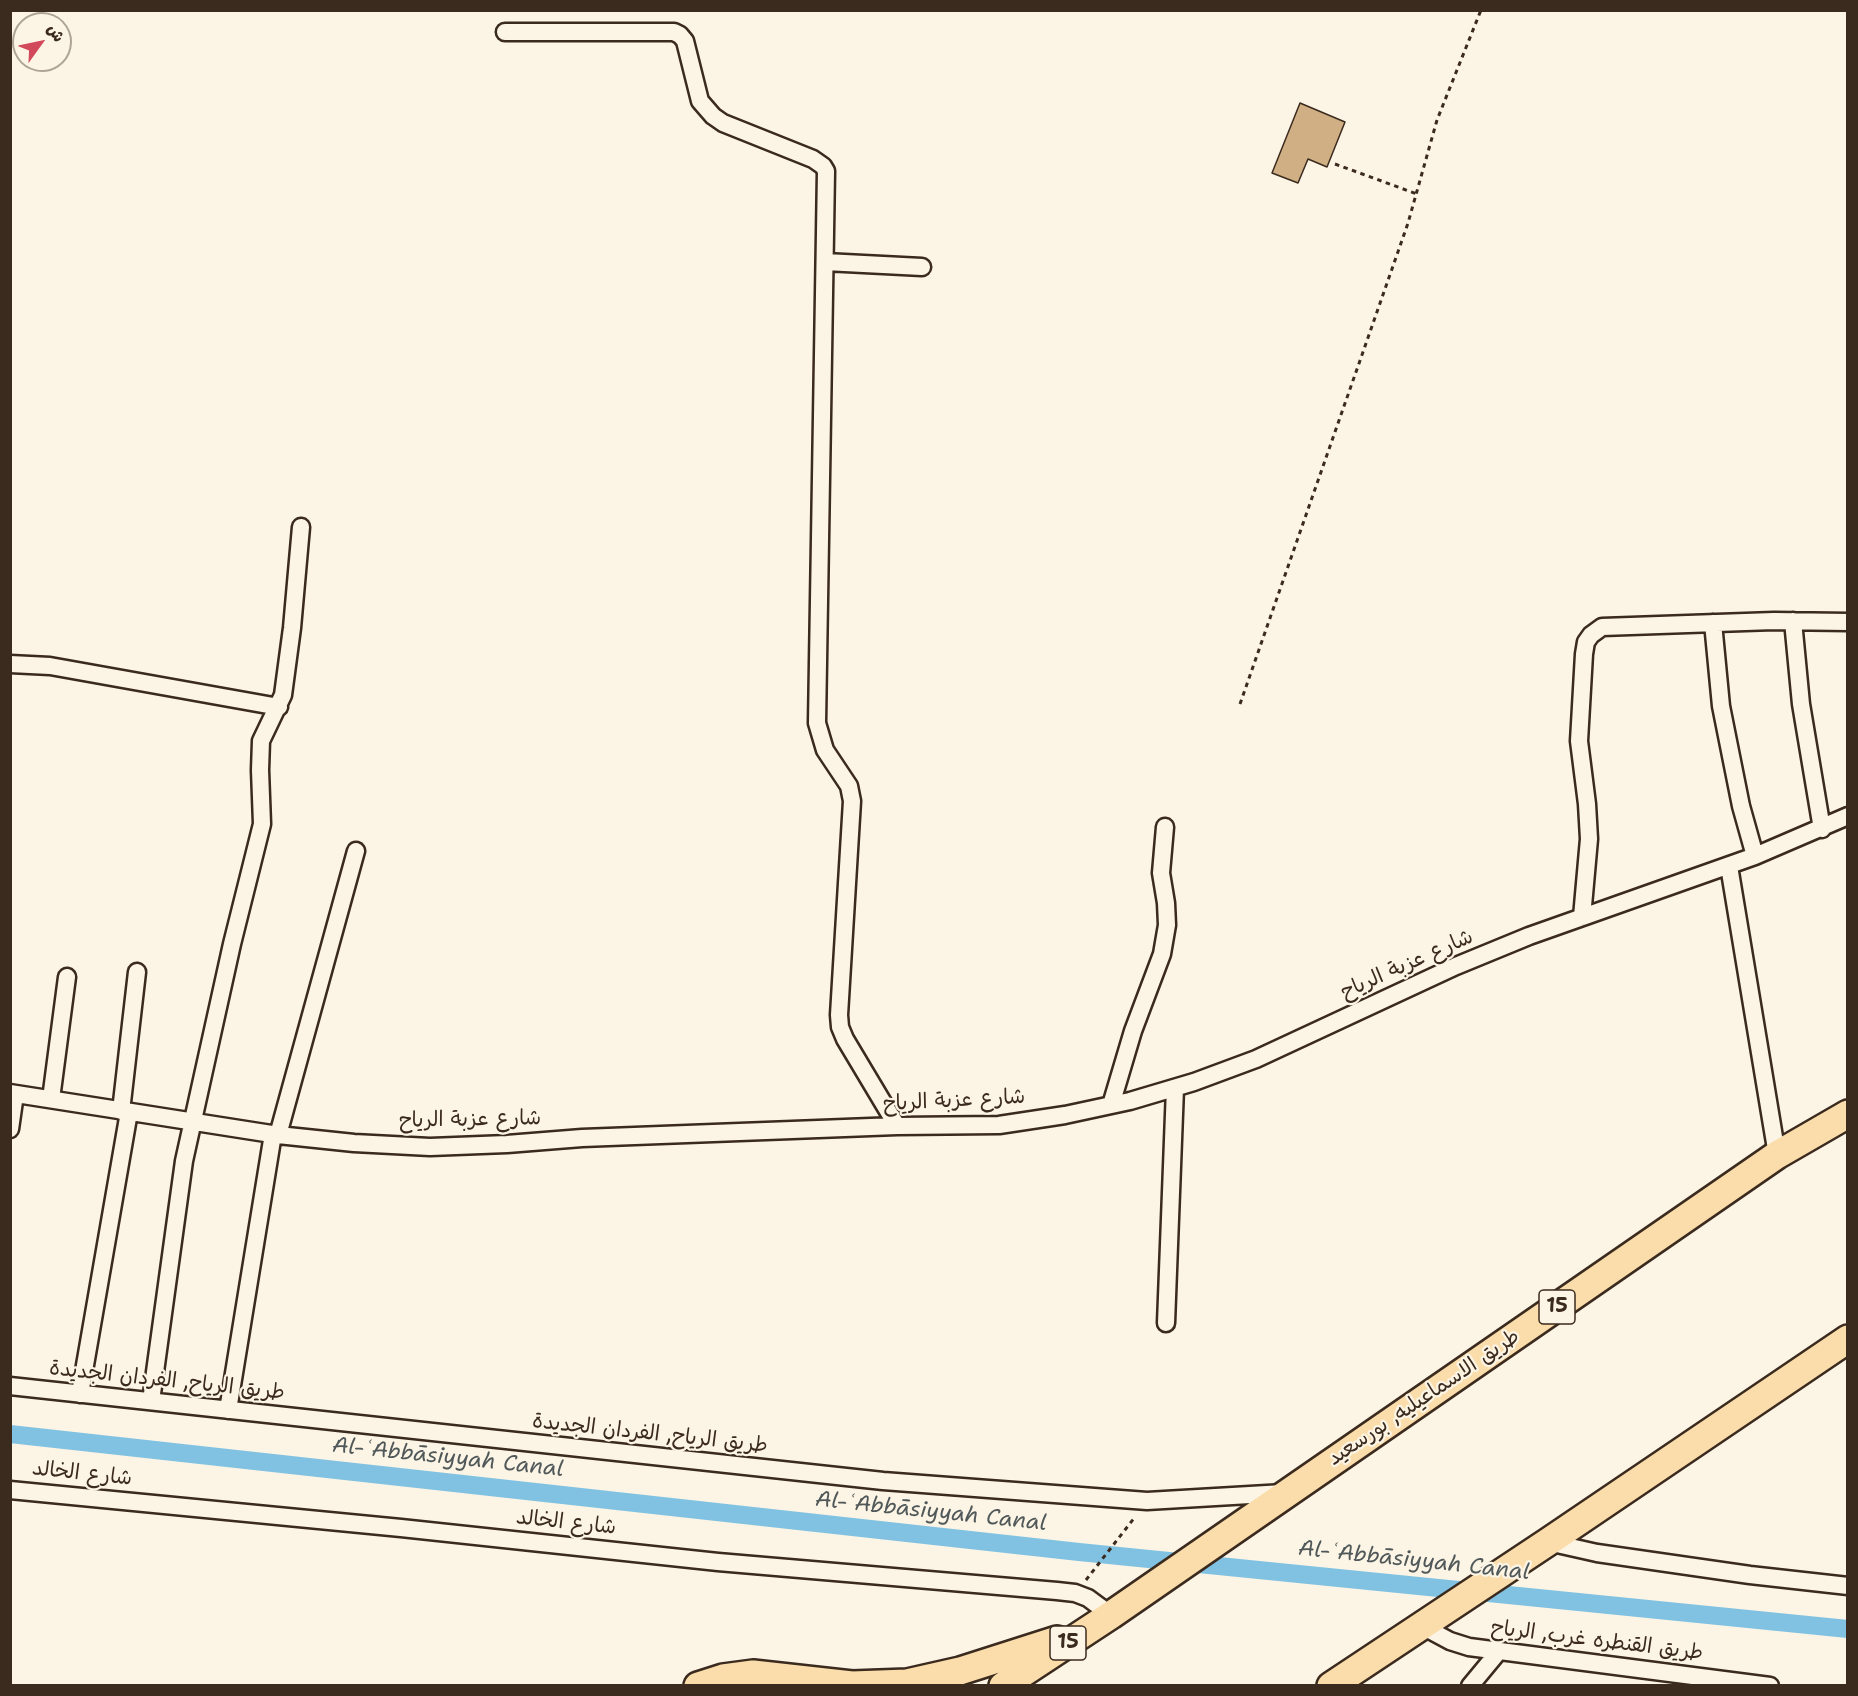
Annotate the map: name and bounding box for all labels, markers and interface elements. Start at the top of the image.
north arrow [12,12,72,72]
text: ش [42,20,69,46]
street label: شارع عزبة الرياح [1337,925,1477,1005]
street label: شارع عزبة الرياح [882,1085,1026,1117]
street label: شارع عزبة الرياح [399,1106,541,1134]
road number: 15 [1539,1290,1575,1324]
street label: طريق الاسماعيليه, بورسعيد [1323,1324,1525,1472]
street label: طريق الرياح, الفردان الجديدة [48,1356,286,1406]
street label: طريق الرياح, الفردان الجديدة [531,1409,769,1459]
water label: Al-ʿAbbāsiyyah Canal [331,1433,565,1483]
street label: شارع الخالد [31,1456,133,1492]
water label: Al-ʿAbbāsiyyah Canal [814,1487,1048,1537]
street label: شارع الخالد [515,1505,617,1541]
water label: Al-ʿAbbāsiyyah Canal [1297,1536,1531,1586]
street label: طريق القنطره غرب, الرياح [1489,1615,1705,1667]
road number: 15 [1050,1626,1086,1660]

